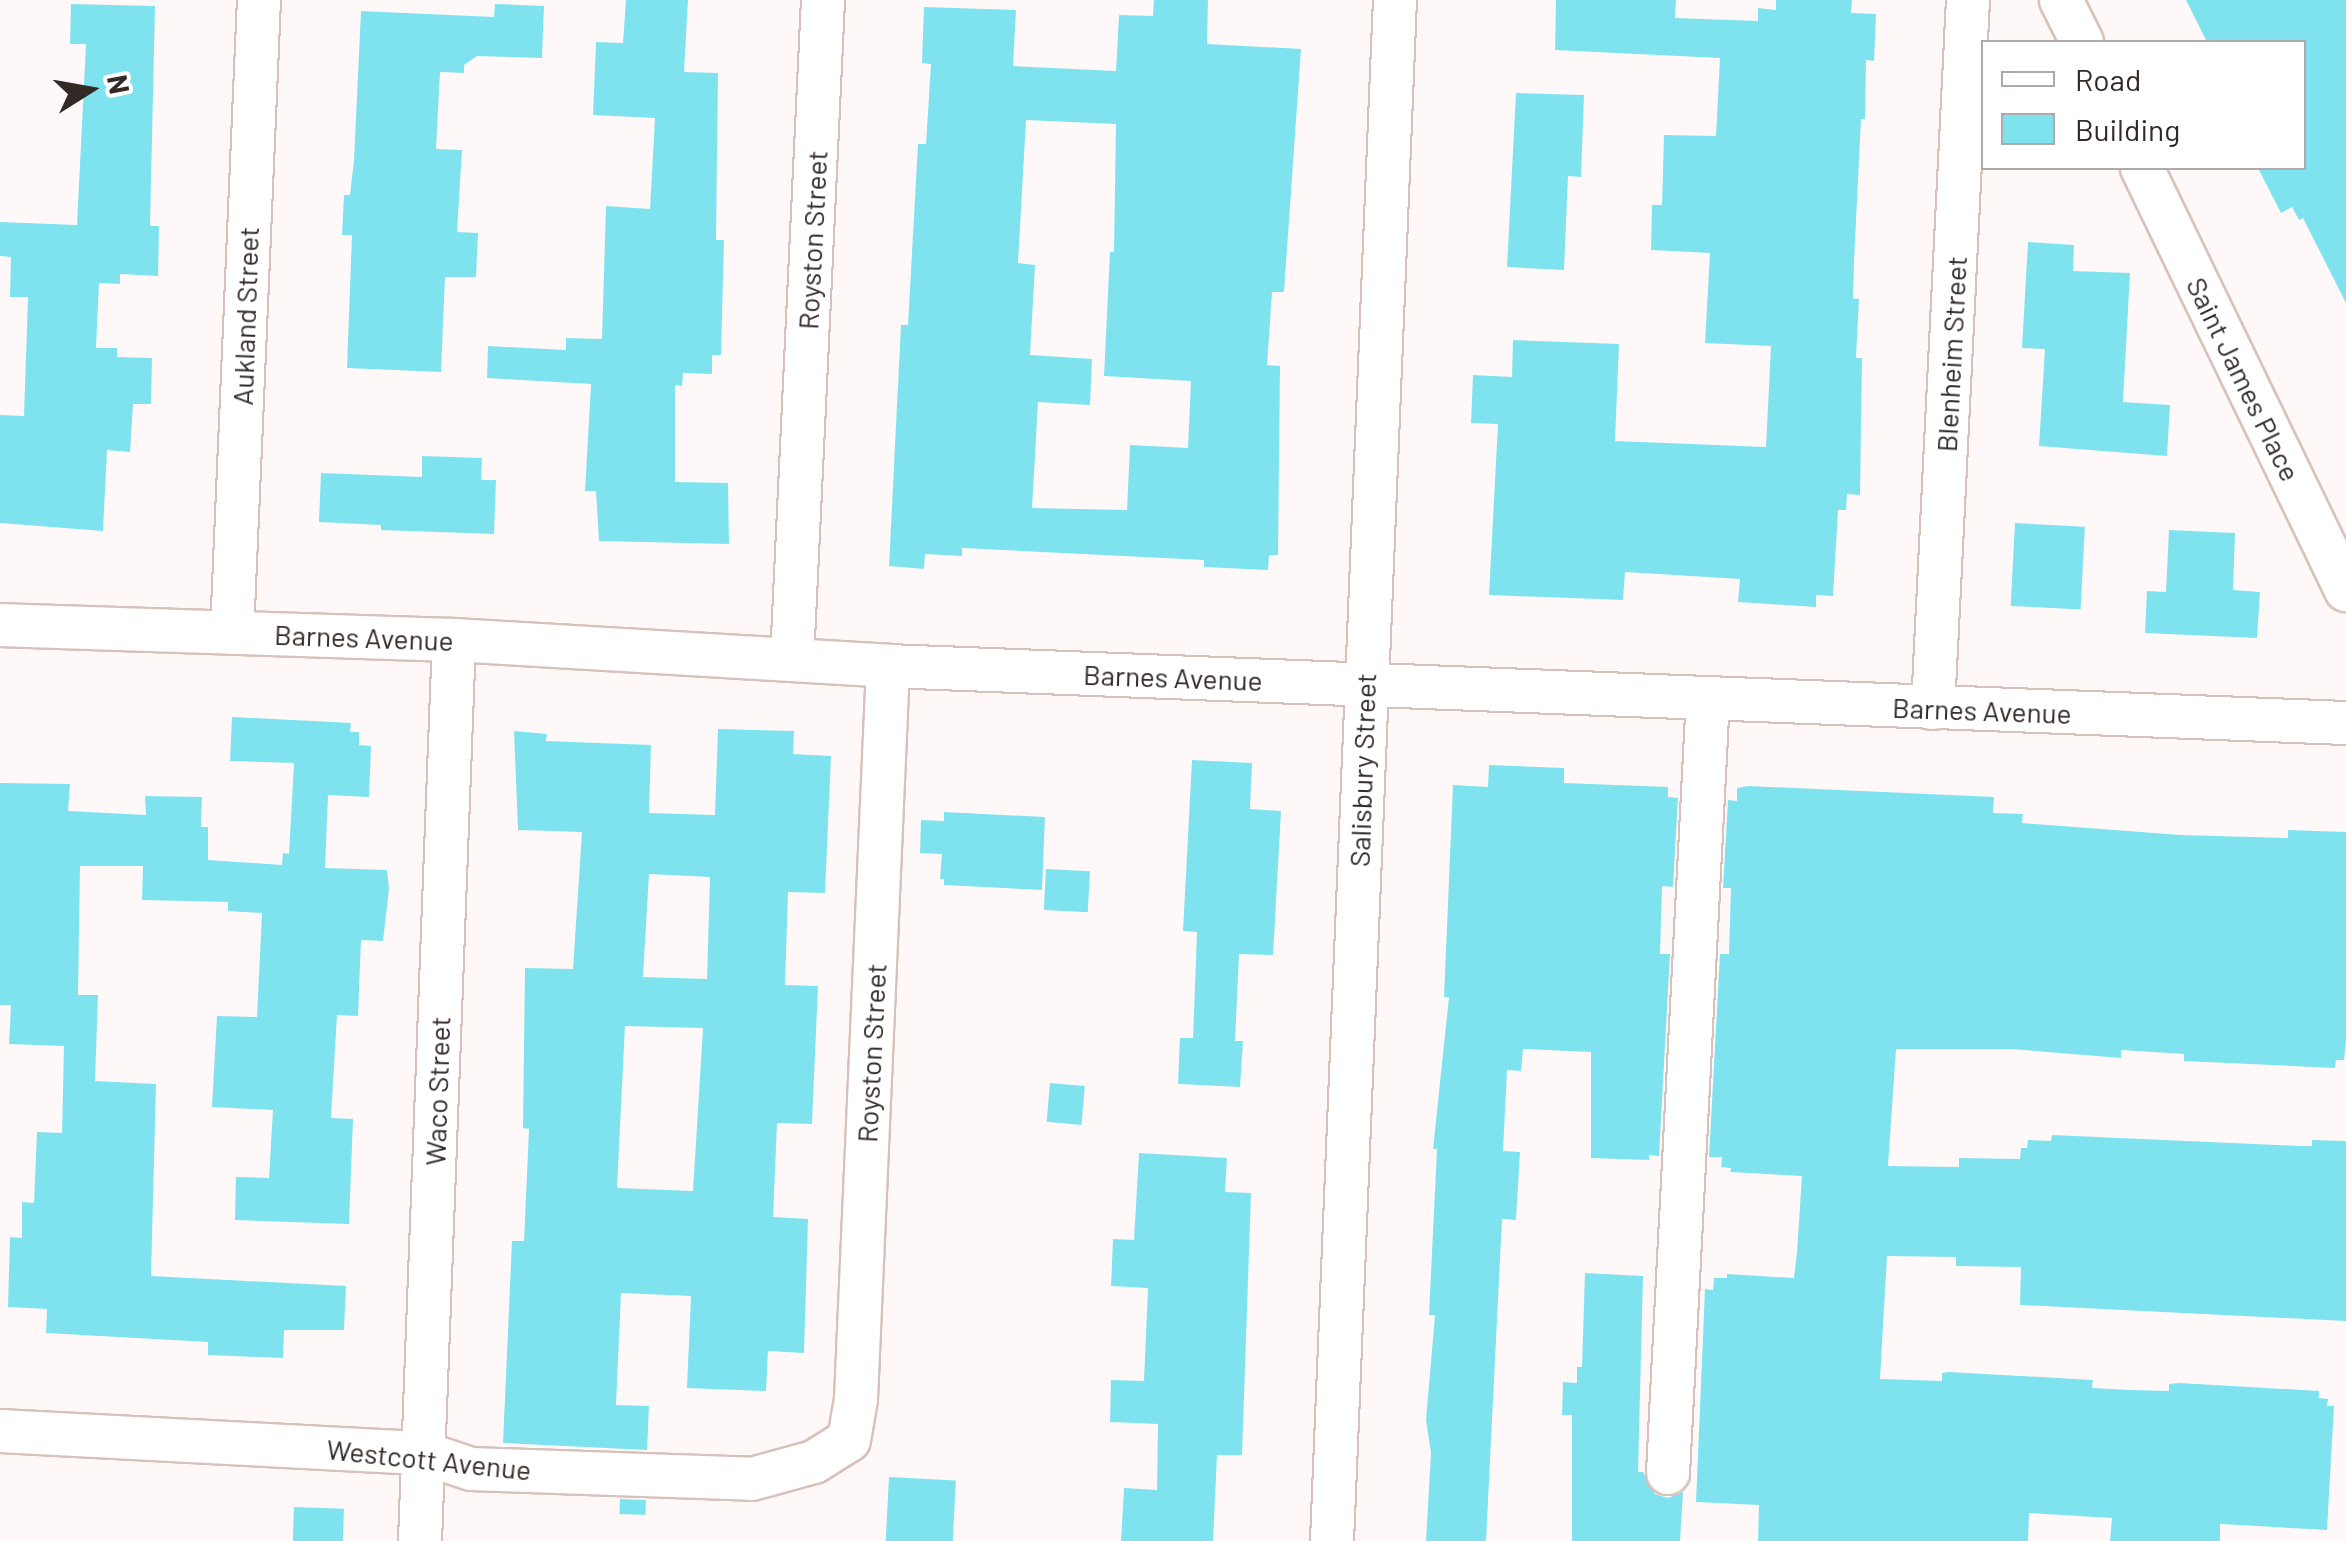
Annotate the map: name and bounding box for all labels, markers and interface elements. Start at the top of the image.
north arrow [40,40,140,140]
legend [1981,40,2306,170]
text: Road [2075,61,2141,97]
text: N [101,72,138,97]
text: Building [2075,111,2180,147]
street label: Royston Street [791,150,833,330]
street label: Aukland Street [225,226,265,406]
street label: Blenheim Street [1929,255,1973,453]
street label: Saint James Place [2180,272,2308,486]
street label: Barnes Avenue [274,617,454,657]
street label: Barnes Avenue [1083,657,1263,697]
street label: Salisbury Street [1342,673,1382,867]
street label: Barnes Avenue [1892,690,2072,730]
street label: Royston Street [850,963,892,1143]
street label: Waco Street [418,1016,456,1166]
street label: Westcott Avenue [325,1432,533,1486]

